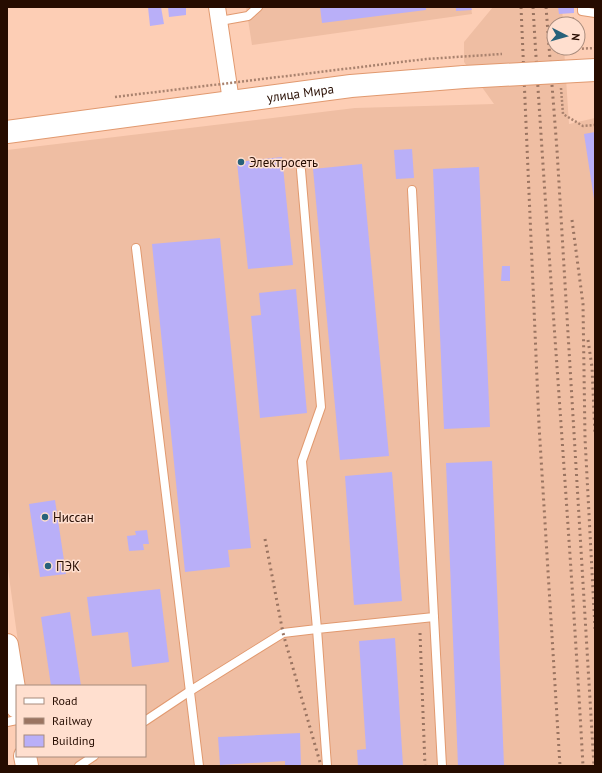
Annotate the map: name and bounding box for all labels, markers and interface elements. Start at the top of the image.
north arrow [546,16,586,56]
text: N [569,33,583,41]
street label: улица Мира [266,80,335,106]
place label: Электросеть [249,154,318,171]
marker: Электросеть [236,157,246,167]
place label: Ниссан [53,509,94,526]
marker: Ниссан [40,512,50,522]
place label: ПЭК [56,558,80,575]
marker: ПЭК [43,561,53,571]
legend [16,685,146,757]
text: Road [52,693,77,708]
text: Railway [52,713,92,728]
text: Building [52,733,95,748]

